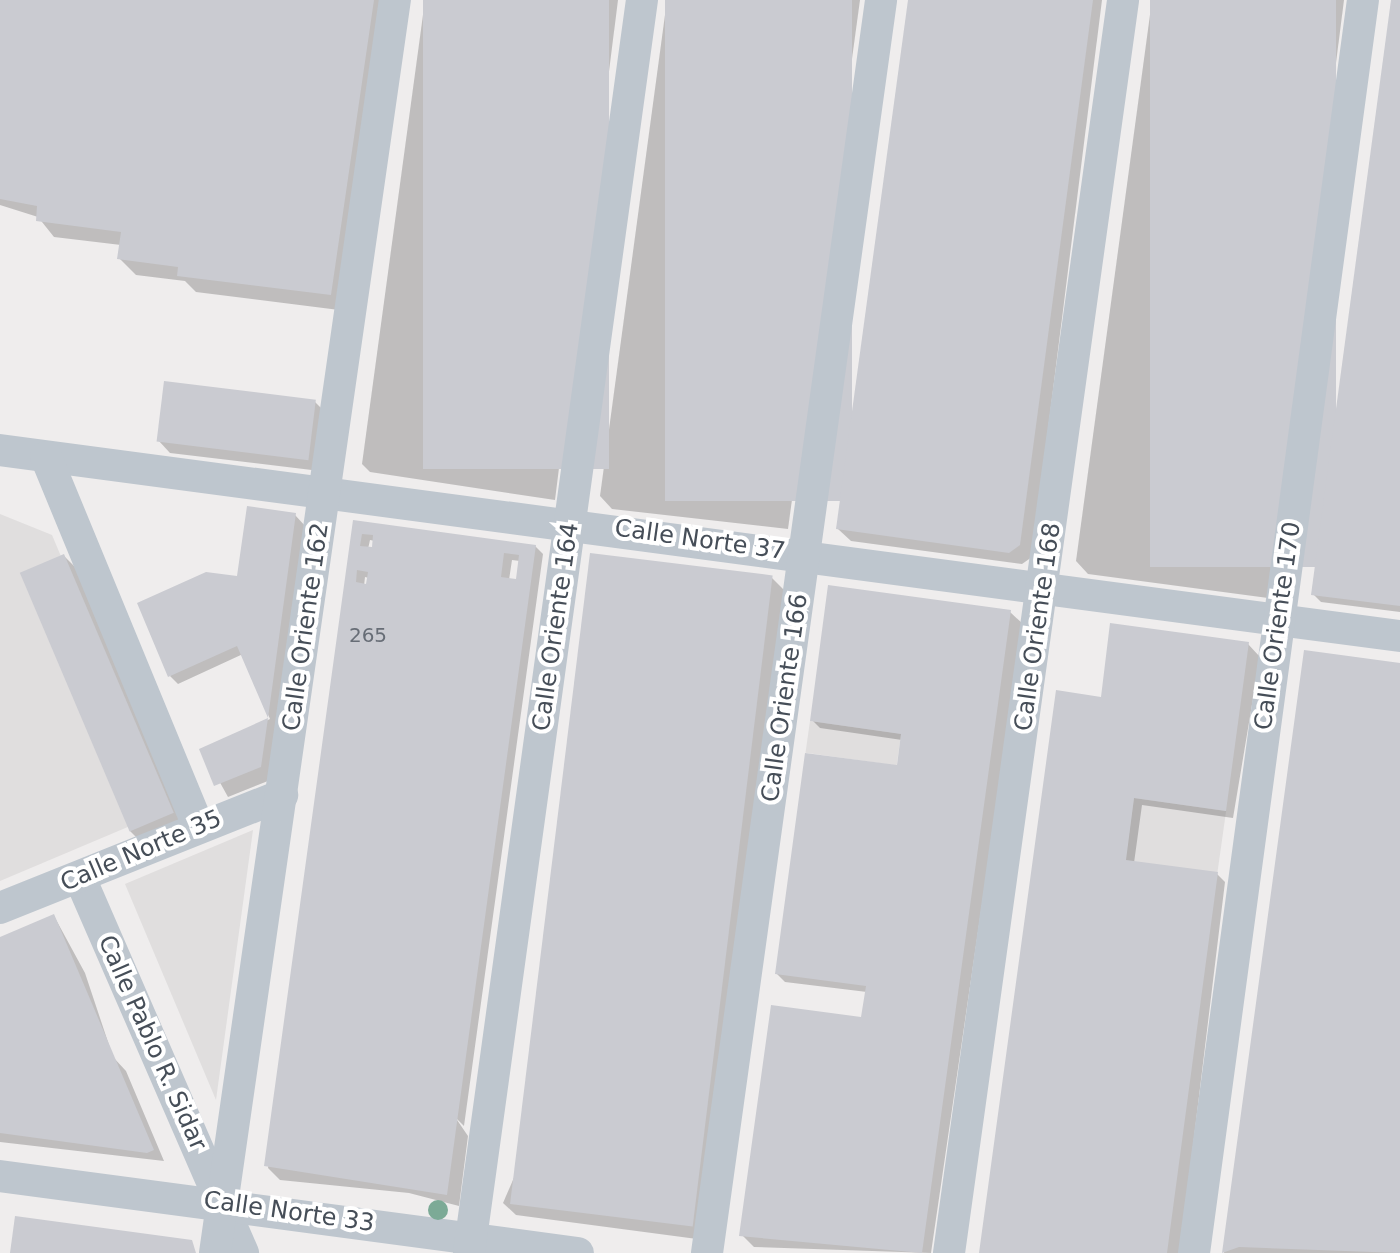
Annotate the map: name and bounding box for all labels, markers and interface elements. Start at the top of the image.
street label: Calle Norte 37 [613,514,787,566]
street label: Calle Oriente 170 [1249,520,1307,732]
street label: Calle Oriente 162 [277,521,335,733]
street label: Calle Oriente 164 [527,521,585,733]
street label: Calle Oriente 168 [1009,521,1067,733]
street label: Calle Oriente 166 [756,592,814,804]
house number: 265 [349,623,387,647]
street label: Calle Norte 35 [56,804,226,898]
street label: Calle Pablo R. Sidar [92,931,212,1155]
street label: Calle Norte 33 [202,1186,376,1238]

